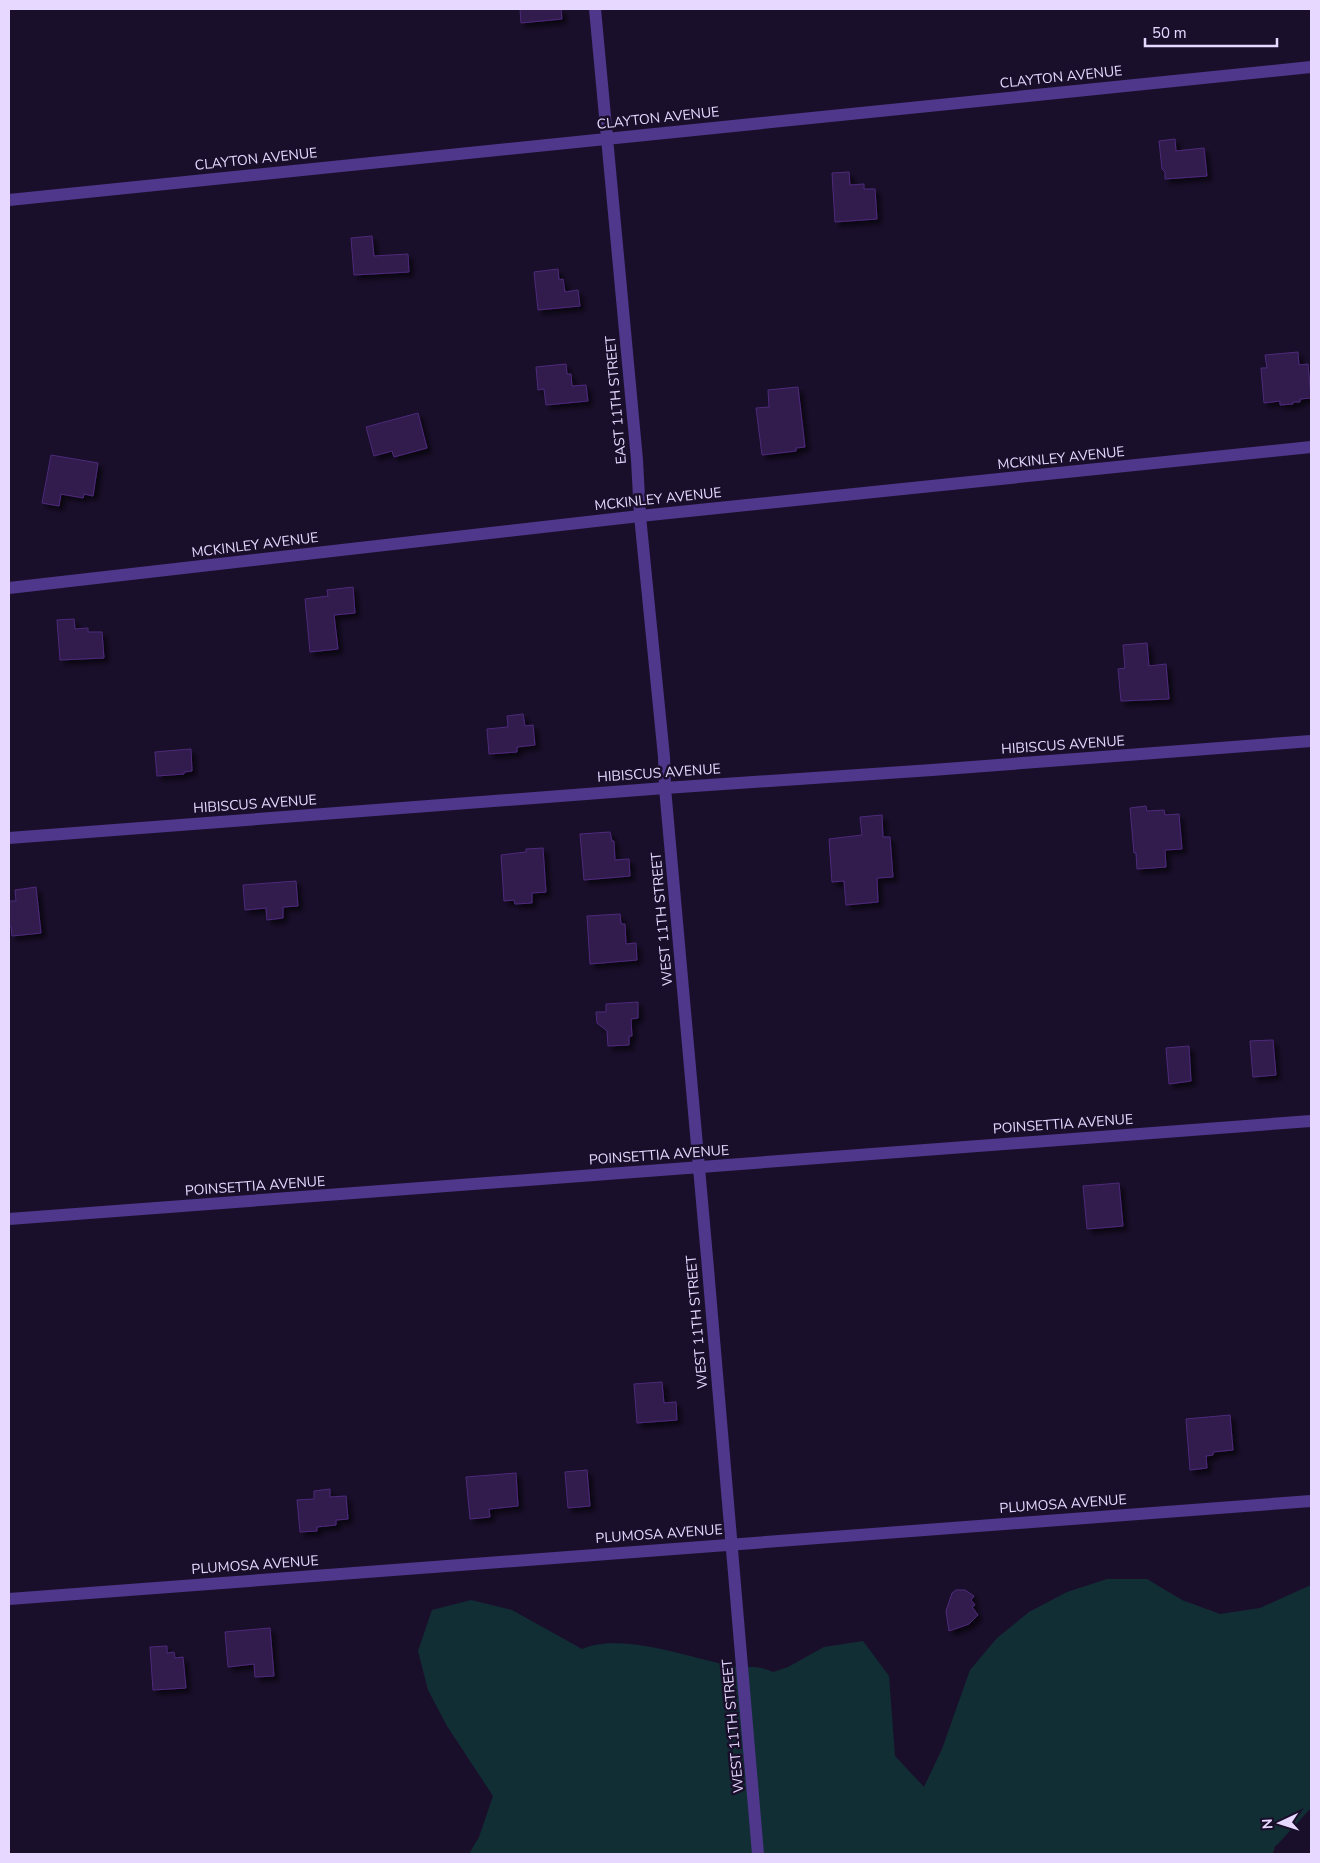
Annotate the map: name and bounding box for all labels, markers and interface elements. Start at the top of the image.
scale bar [1145,15,1278,47]
text: 50 m [1152,23,1187,43]
street label: CLAYTON AVENUE [999,61,1123,93]
street label: CLAYTON AVENUE [596,102,720,134]
street label: CLAYTON AVENUE [194,143,318,175]
street label: EAST 11TH STREET [601,334,631,465]
street label: MCKINLEY AVENUE [997,442,1125,474]
street label: MCKINLEY AVENUE [594,483,722,515]
street label: MCKINLEY AVENUE [190,528,320,562]
street label: HIBISCUS AVENUE [1001,731,1125,759]
street label: HIBISCUS AVENUE [597,759,721,787]
street label: HIBISCUS AVENUE [193,790,317,818]
street label: WEST 11TH STREET [647,851,677,987]
street label: POINSETTIA AVENUE [992,1110,1134,1138]
street label: POINSETTIA AVENUE [588,1141,730,1169]
street label: POINSETTIA AVENUE [184,1172,326,1200]
street label: WEST 11TH STREET [682,1254,712,1390]
street label: PLUMOSA AVENUE [999,1490,1127,1518]
street label: PLUMOSA AVENUE [595,1520,723,1548]
street label: PLUMOSA AVENUE [191,1551,319,1579]
street label: WEST 11TH STREET [718,1658,748,1794]
north arrow [1255,1798,1305,1848]
text: N [1258,1818,1277,1830]

